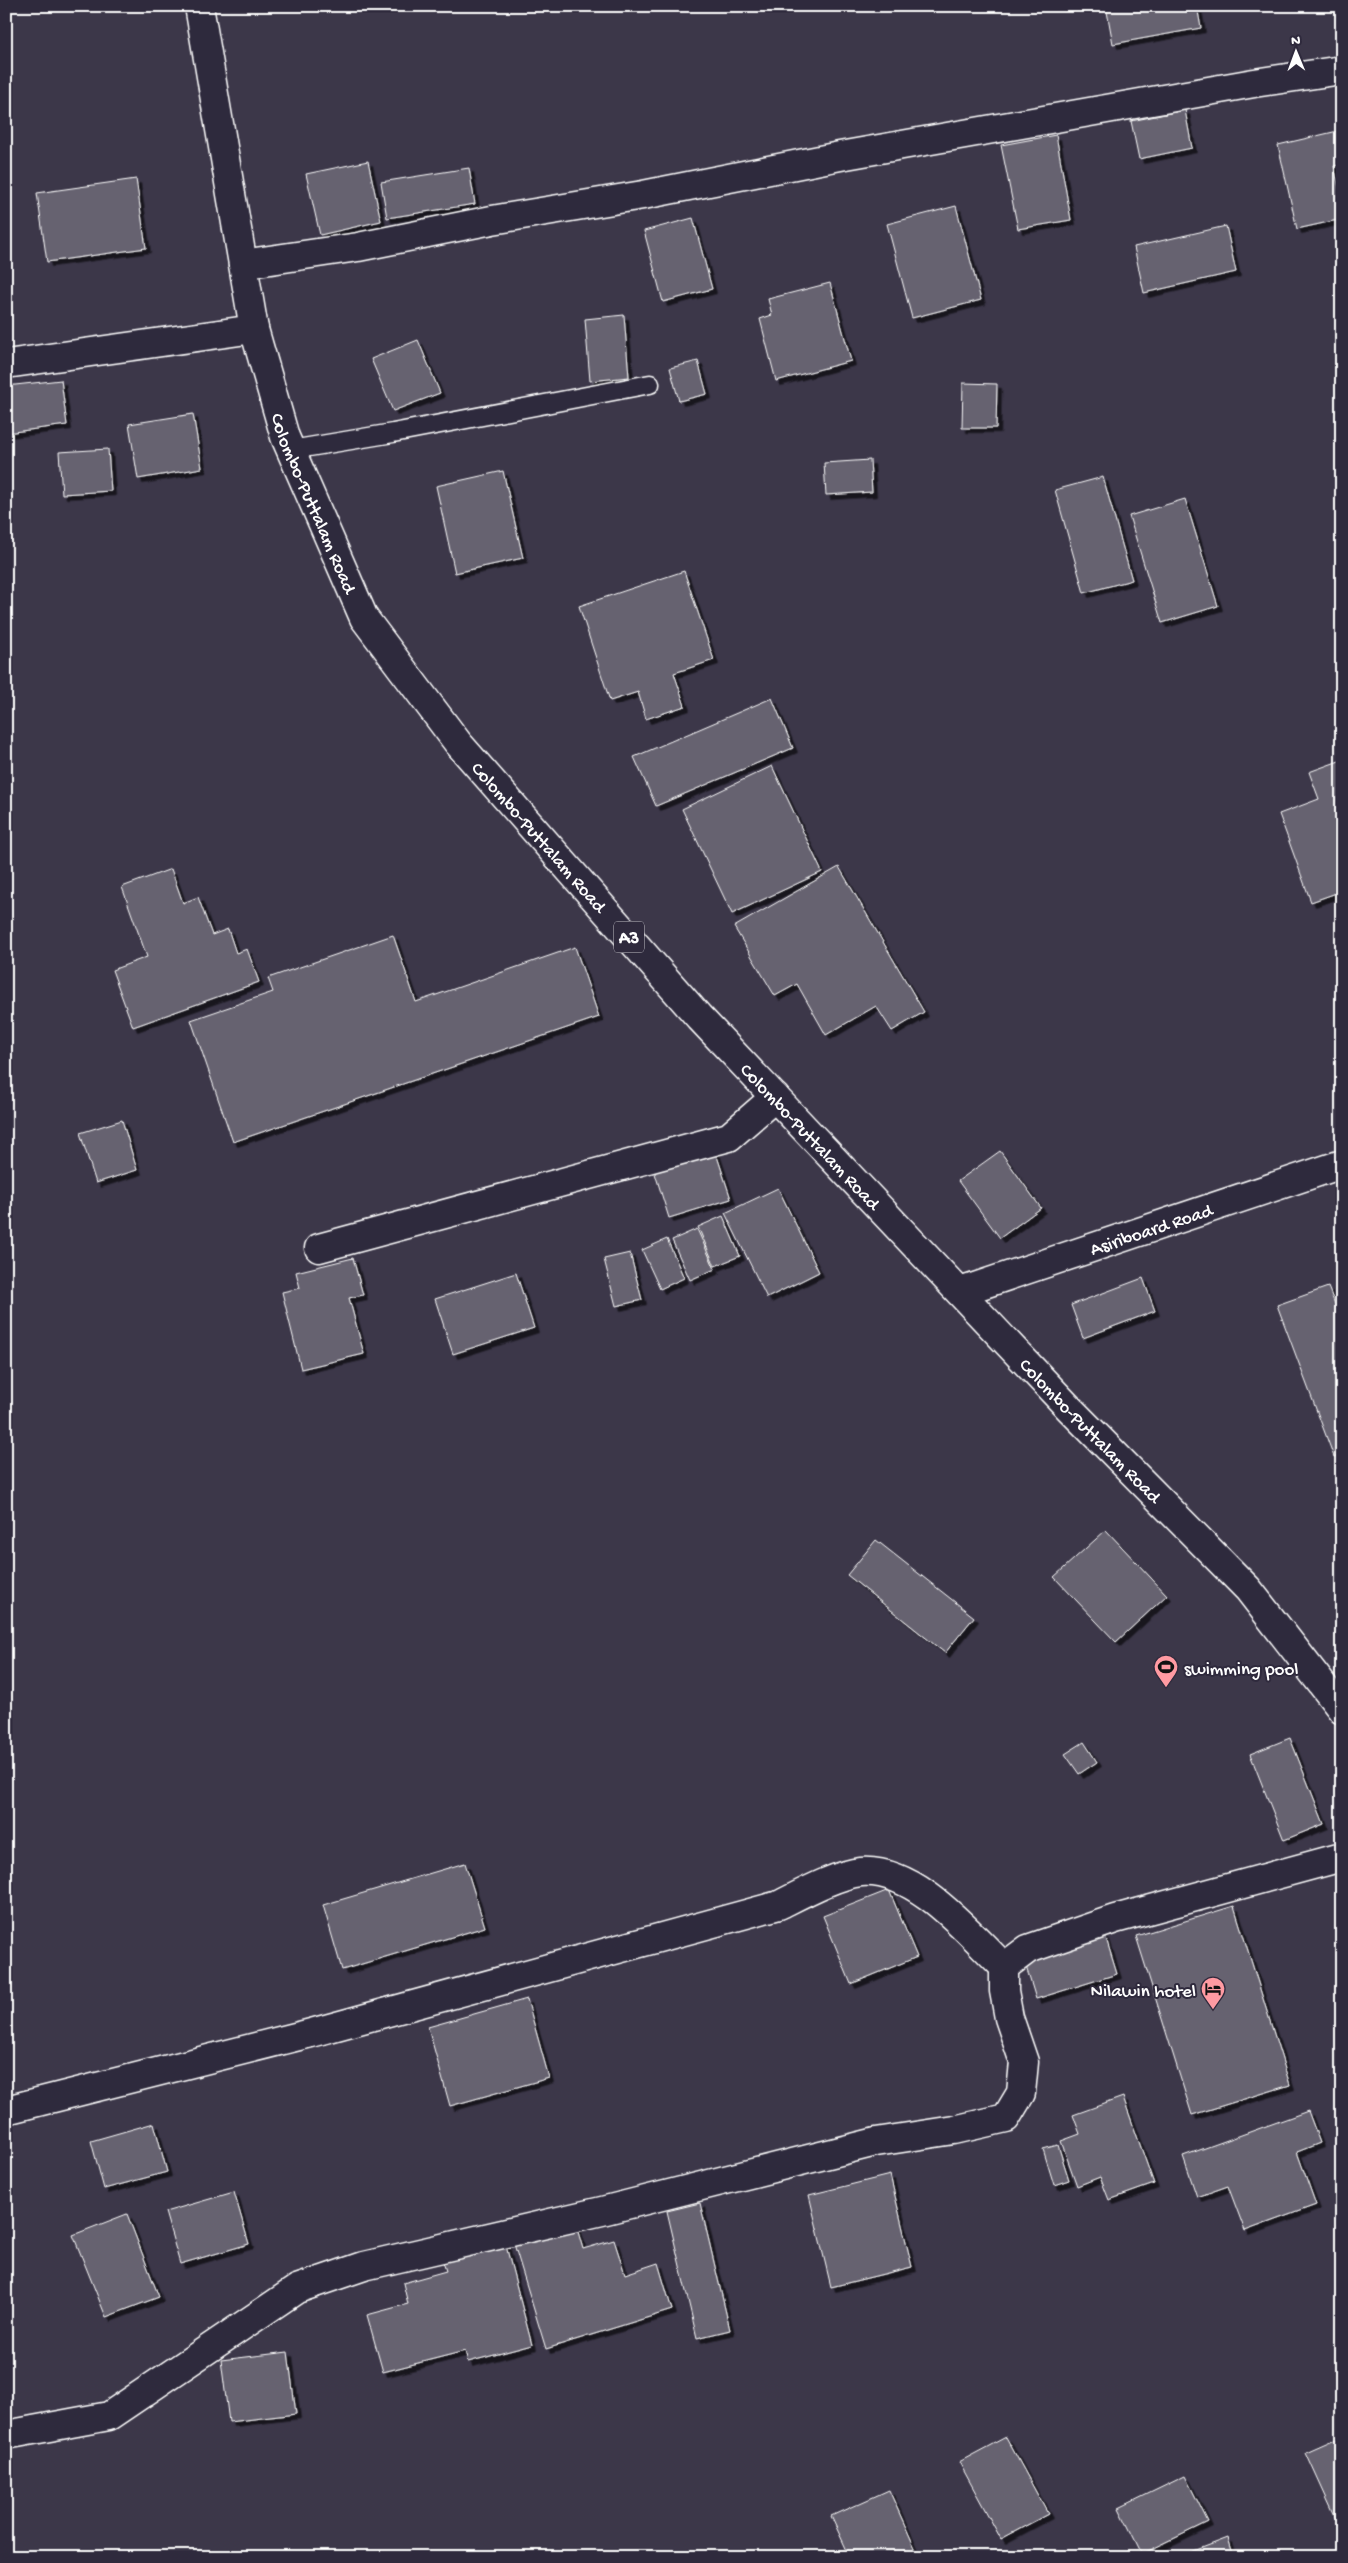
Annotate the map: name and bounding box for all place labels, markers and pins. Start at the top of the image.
sports icon: swimming pool [1153,1654,1179,1688]
place label: swimming pool [1184,1659,1299,1682]
hotel icon: Nilawin hotel [1200,1976,1226,2010]
place label: Nilawin hotel [1091,1981,1196,2004]

